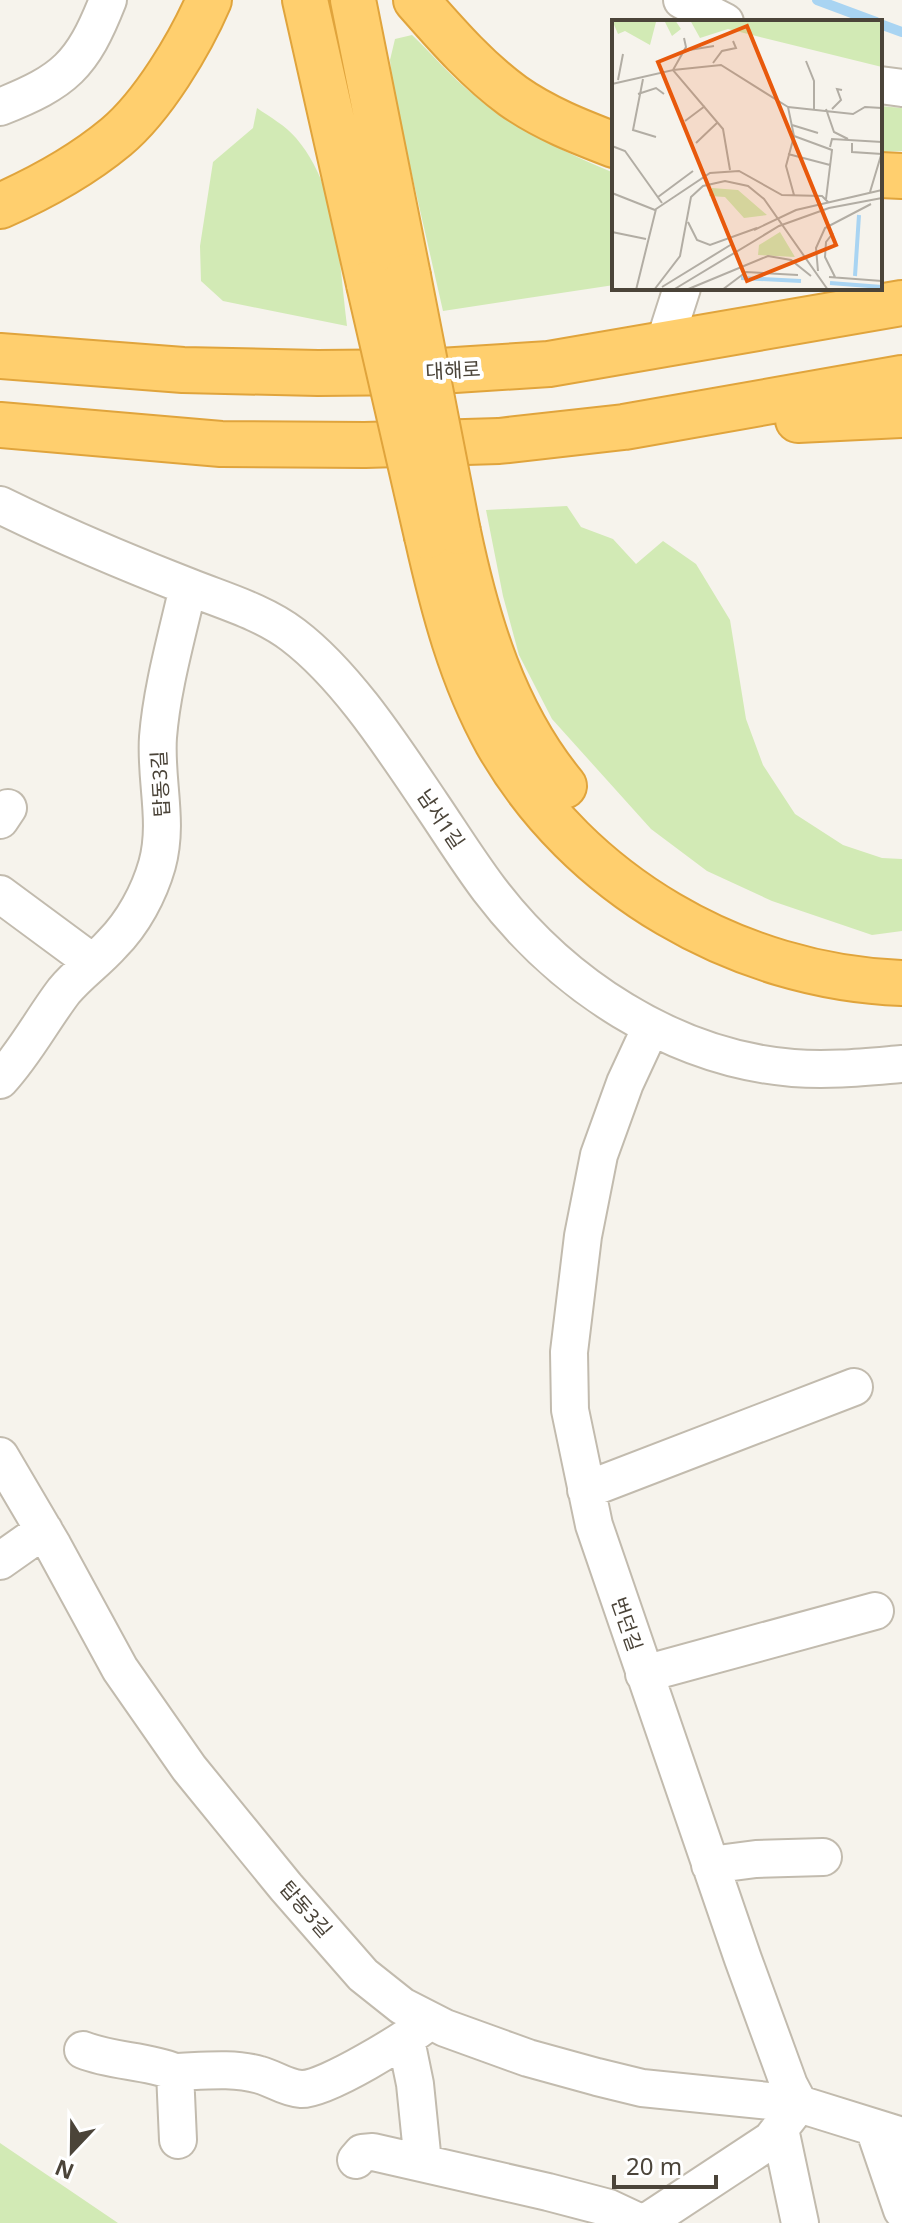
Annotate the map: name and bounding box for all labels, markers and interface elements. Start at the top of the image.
inset map [612,20,882,290]
street label: 대해로 [425,355,481,385]
street label: 탑동3길 [145,750,175,818]
street label: 남서1길 [411,784,471,854]
street label: 번던길 [605,1594,649,1654]
street label: 탑동3길 [274,1875,338,1943]
north arrow [32,2111,112,2191]
scale bar [614,2139,716,2189]
text: 20 m [626,2149,682,2182]
text: N [50,2153,78,2188]

